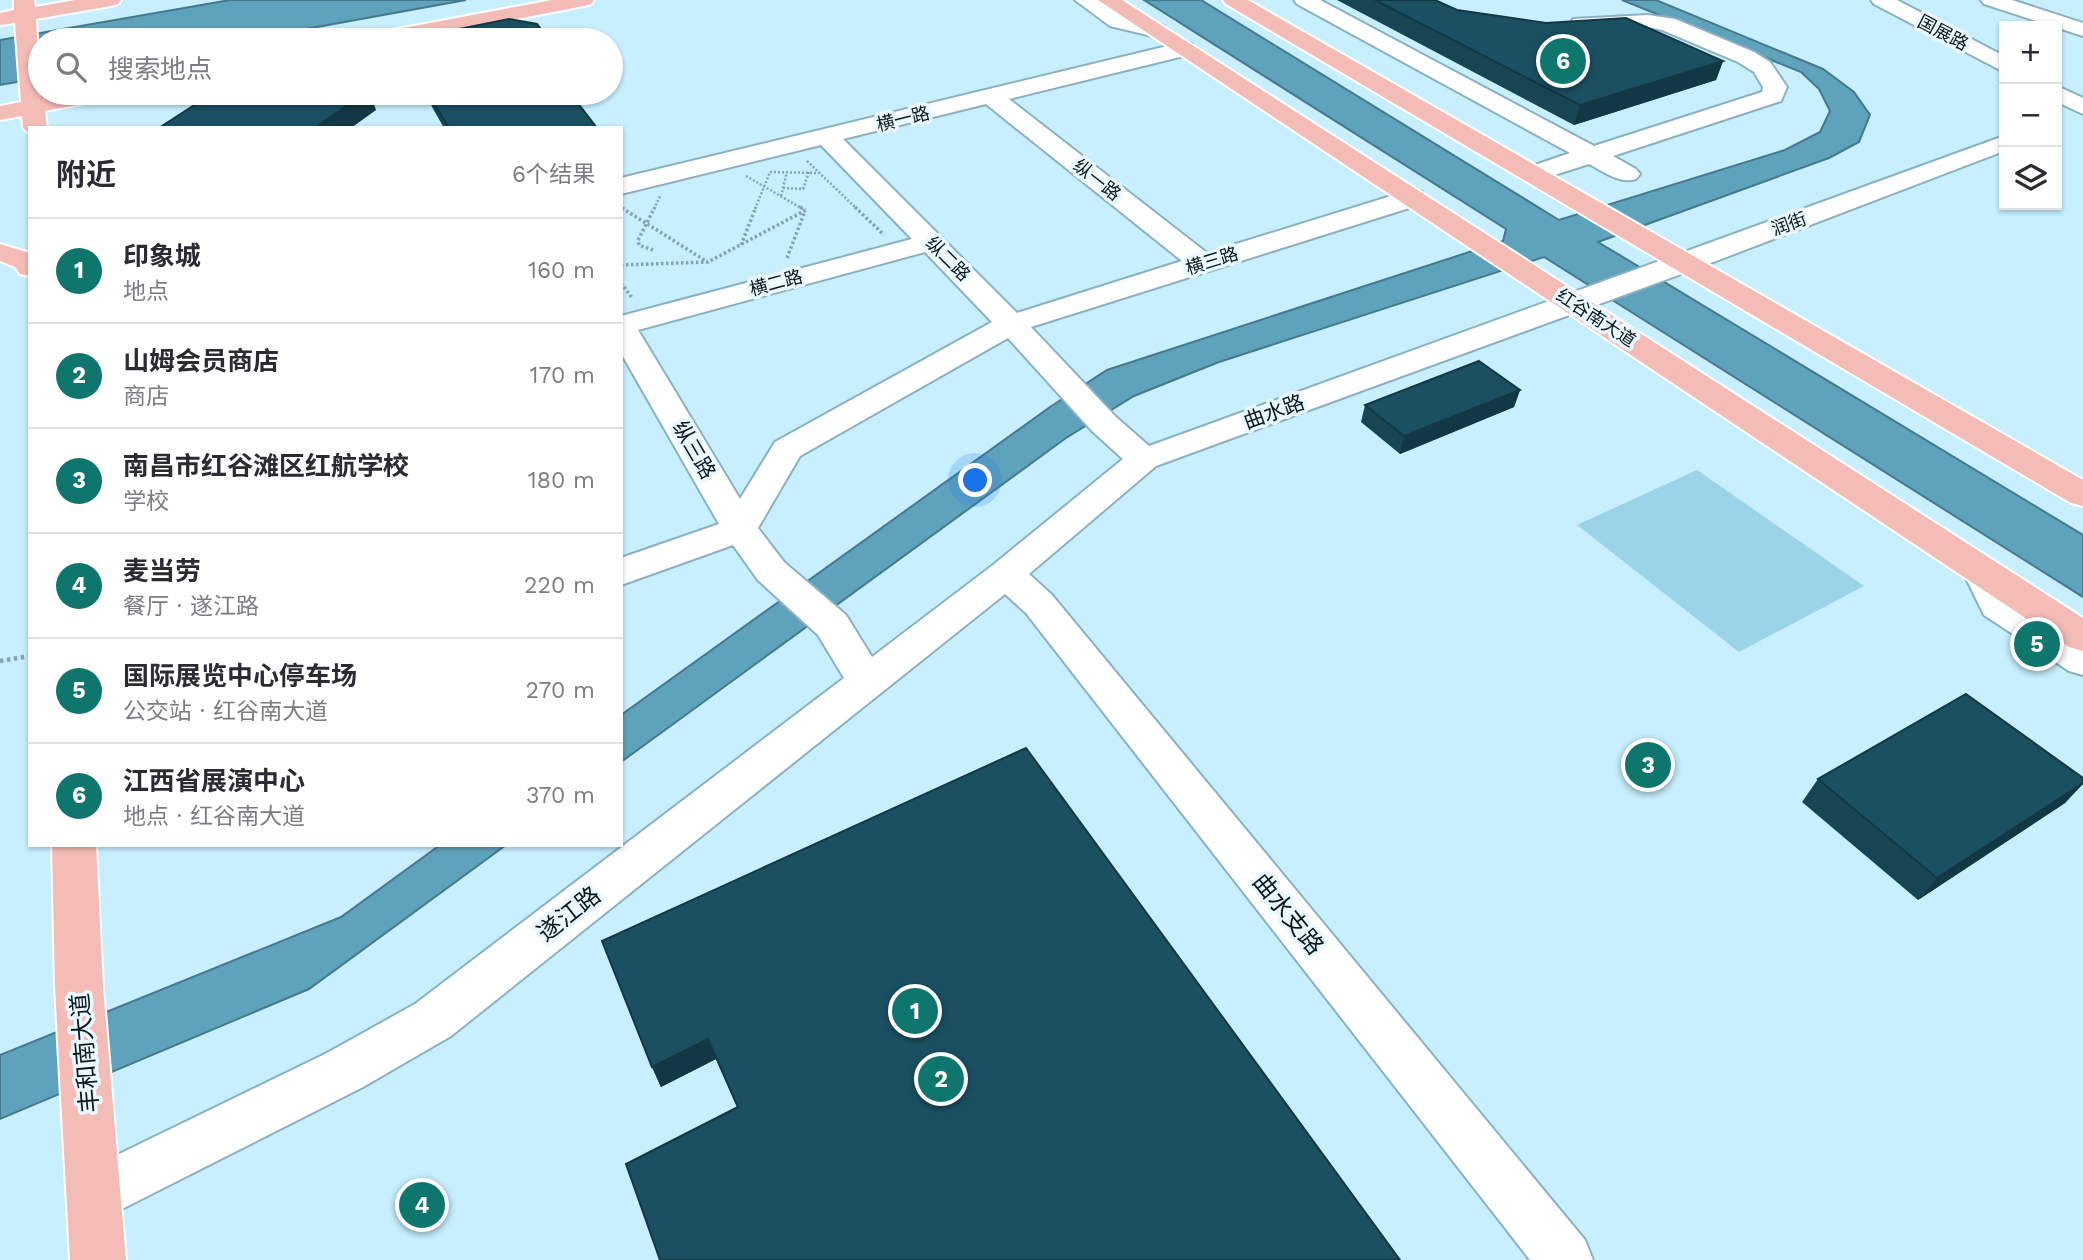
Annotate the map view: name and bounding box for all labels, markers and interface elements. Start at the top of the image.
street label: 国展路 [1914,11,1972,55]
map controls [1999,21,2062,210]
button: + [1999,21,2062,84]
search box [28,28,623,105]
pin: 6 [1540,35,1586,87]
icon: search [52,48,90,86]
text: 搜索地点 [108,54,212,84]
button: − [1999,84,2062,147]
street label: 横一路 [874,102,932,135]
button: layers [1999,147,2062,210]
street label: 纵一路 [1070,155,1125,205]
text: 附近 [56,157,116,192]
text: 6个结果 [512,161,595,188]
street label: 润街 [1768,208,1809,240]
street label: 纵二路 [922,232,975,285]
text: 印象城 [123,241,201,271]
street label: 横三路 [1183,243,1241,278]
text: 1 [74,257,84,284]
text: 160 m [528,257,595,284]
street label: 横二路 [747,265,805,300]
text: 地点 [123,278,169,305]
street label: 红谷南大道 [1553,284,1640,351]
text: 山姆会员商店 [123,346,279,376]
text: 2 [72,362,86,389]
text: 170 m [530,362,595,389]
text: 商店 [123,383,169,410]
street label: 曲水路 [1240,389,1308,434]
street label: 纵三路 [668,416,721,483]
text: 南昌市红谷滩区红航学校 [123,451,409,481]
your location [958,463,992,497]
text: 3 [72,467,86,494]
text: 180 m [528,467,595,494]
text: 学校 [123,488,169,515]
text: 麦当劳 [123,556,201,586]
text: 4 [72,572,86,599]
text: 220 m [524,572,595,599]
text: 餐厅 · 遂江路 [123,593,259,620]
pin: 5 [2014,618,2060,670]
text: 国际展览中心停车场 [123,661,357,691]
text: 5 [72,677,86,704]
text: 270 m [526,677,595,704]
text: 公交站 · 红谷南大道 [123,698,328,725]
pin: 3 [1625,739,1671,791]
text: 江西省展演中心 [123,766,305,796]
text: 6 [72,782,86,809]
text: 370 m [526,782,595,809]
text: 地点 · 红谷南大道 [123,803,305,830]
street label: 曲水支路 [1247,868,1329,960]
street label: 遂江路 [532,881,606,947]
pin: 1 [892,985,938,1037]
street label: 丰和南大道 [66,992,104,1114]
pin: 2 [918,1053,964,1105]
pin: 4 [399,1179,445,1231]

